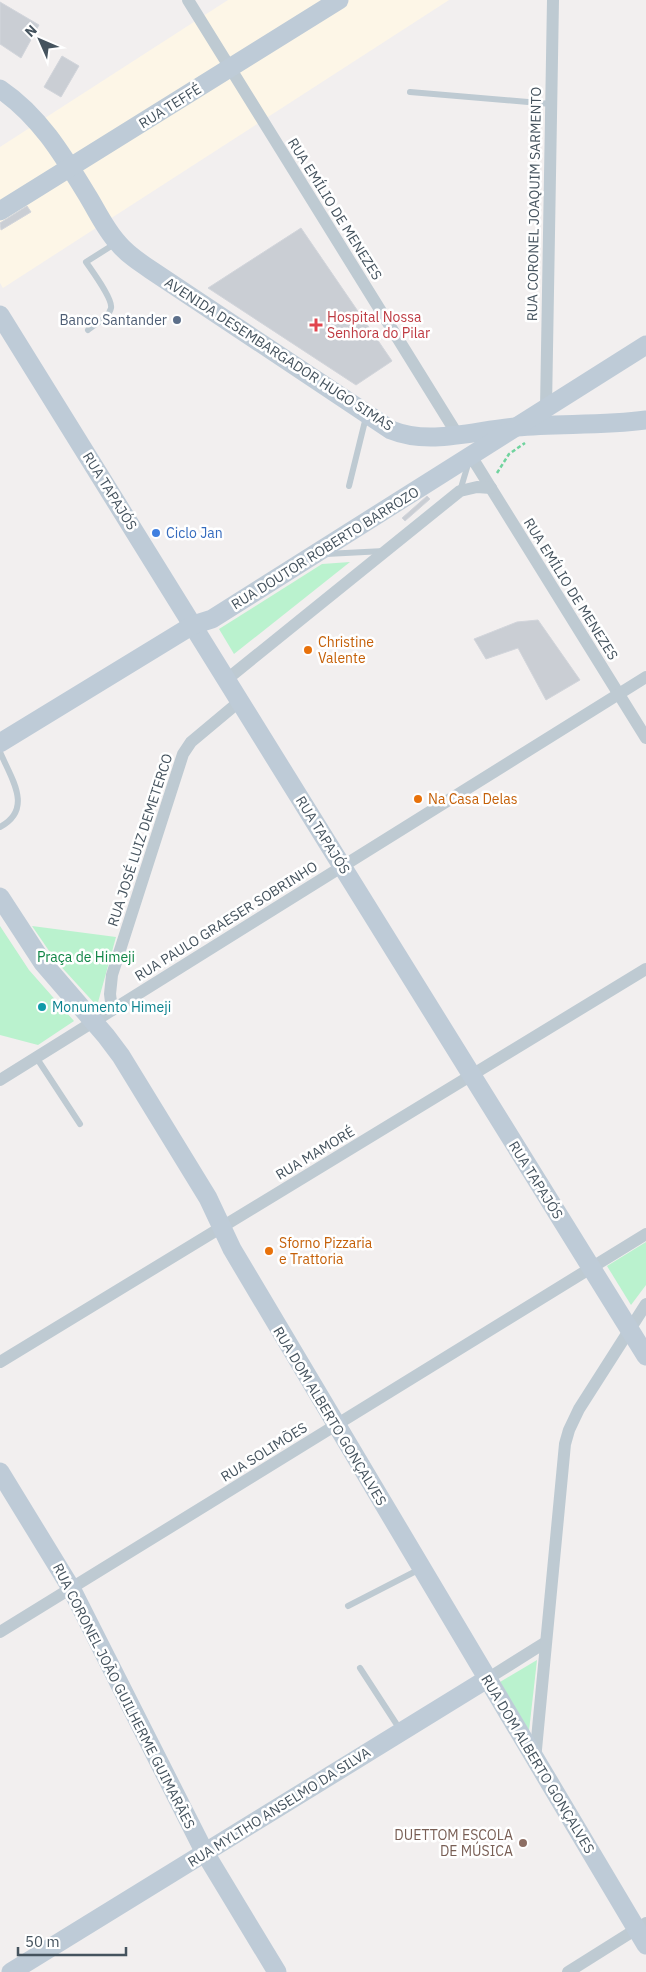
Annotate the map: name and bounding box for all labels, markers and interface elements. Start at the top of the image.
north arrow [15,15,65,65]
text: N [21,21,41,41]
street label: RUA TEFFÉ [135,79,205,132]
street label: RUA CORONEL JOAQUIM SARMENTO [523,87,545,321]
street label: RUA EMÍLIO DE MENEZES [284,134,387,283]
street label: AVENIDA DESEMBARGADOR HUGO SIMAS [161,273,397,435]
place label: Hospital Nossa Senhora do Pilar [327,308,430,342]
place label: Banco Santander [59,311,167,329]
marker: Banco Santander [171,314,183,326]
marker: Hospital Nossa Senhora do Pilar [309,318,323,332]
street label: RUA TAPAJÓS [79,448,142,533]
street label: RUA DOUTOR ROBERTO BARROZO [228,483,422,613]
street label: RUA EMÍLIO DE MENEZES [520,514,623,663]
place label: Ciclo Jan [166,524,223,542]
marker: Ciclo Jan [150,527,162,539]
place label: Christine Valente [318,633,374,667]
marker: Christine Valente [302,644,314,656]
street label: RUA JOSÉ LUIZ DEMETERCO [103,751,177,929]
place label: Na Casa Delas [428,790,518,808]
street label: RUA TAPAJÓS [292,792,355,877]
marker: Na Casa Delas [412,793,424,805]
street label: RUA PAULO GRAESER SOBRINHO [131,857,321,985]
park label: Praça de Himeji [37,948,135,966]
place label: Monumento Himeji [52,998,171,1016]
marker: Monumento Himeji [36,1001,48,1013]
street label: RUA MAMORÉ [272,1121,358,1184]
street label: RUA TAPAJÓS [505,1137,568,1222]
place label: Sforno Pizzaria e Trattoria [279,1234,373,1268]
marker: Sforno Pizzaria e Trattoria [263,1245,275,1257]
street label: RUA DOM ALBERTO GONÇALVES [269,1323,391,1509]
street label: RUA SOLIMÕES [217,1418,311,1486]
street label: RUA CORONEL JOÃO GUILHERME GUIMARÃES [49,1560,199,1832]
street label: RUA DOM ALBERTO GONÇALVES [477,1671,599,1857]
street label: RUA MYLTHO ANSELMO DA SILVA [184,1743,374,1871]
place label: DUETTOM ESCOLA DE MÚSICA [394,1826,513,1860]
marker: DUETTOM ESCOLA DE MÚSICA [517,1837,529,1849]
scale bar [18,1924,125,1956]
text: 50 m [25,1932,60,1951]

